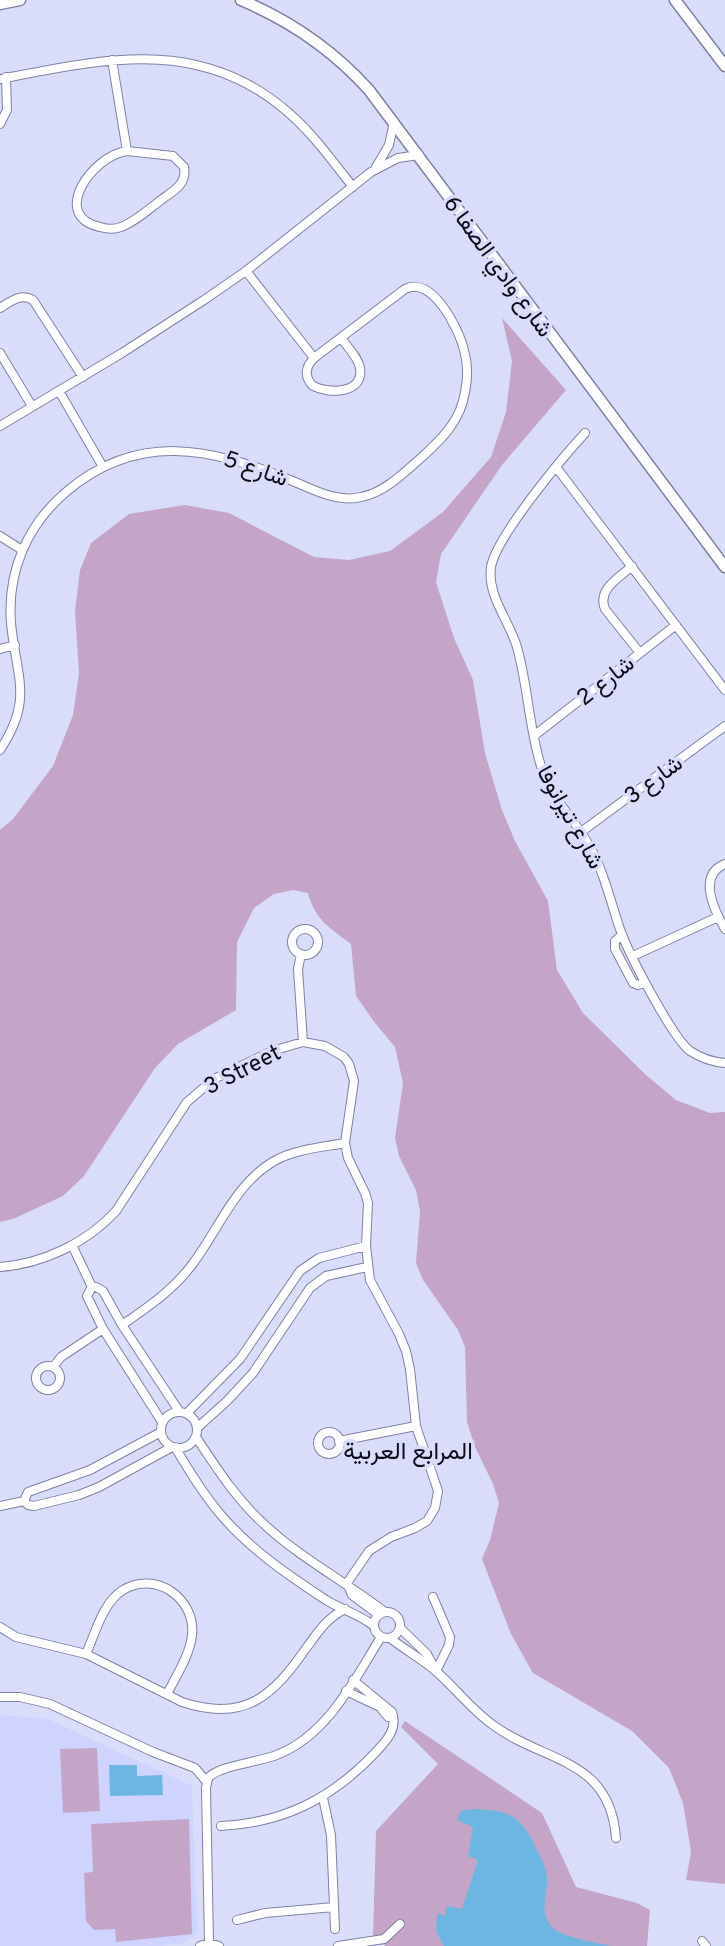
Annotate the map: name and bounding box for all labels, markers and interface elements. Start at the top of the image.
street label: شارع وادي الصفا 6 [434,191,558,345]
street label: شارع 5 [219,446,291,495]
street label: شارع 2 [572,650,641,714]
street label: شارع 3 [619,750,690,812]
street label: شارع تيرانوفا [529,761,609,875]
street label: 3 Street [200,1040,287,1103]
district label: المرابع العربية [343,1438,473,1468]

